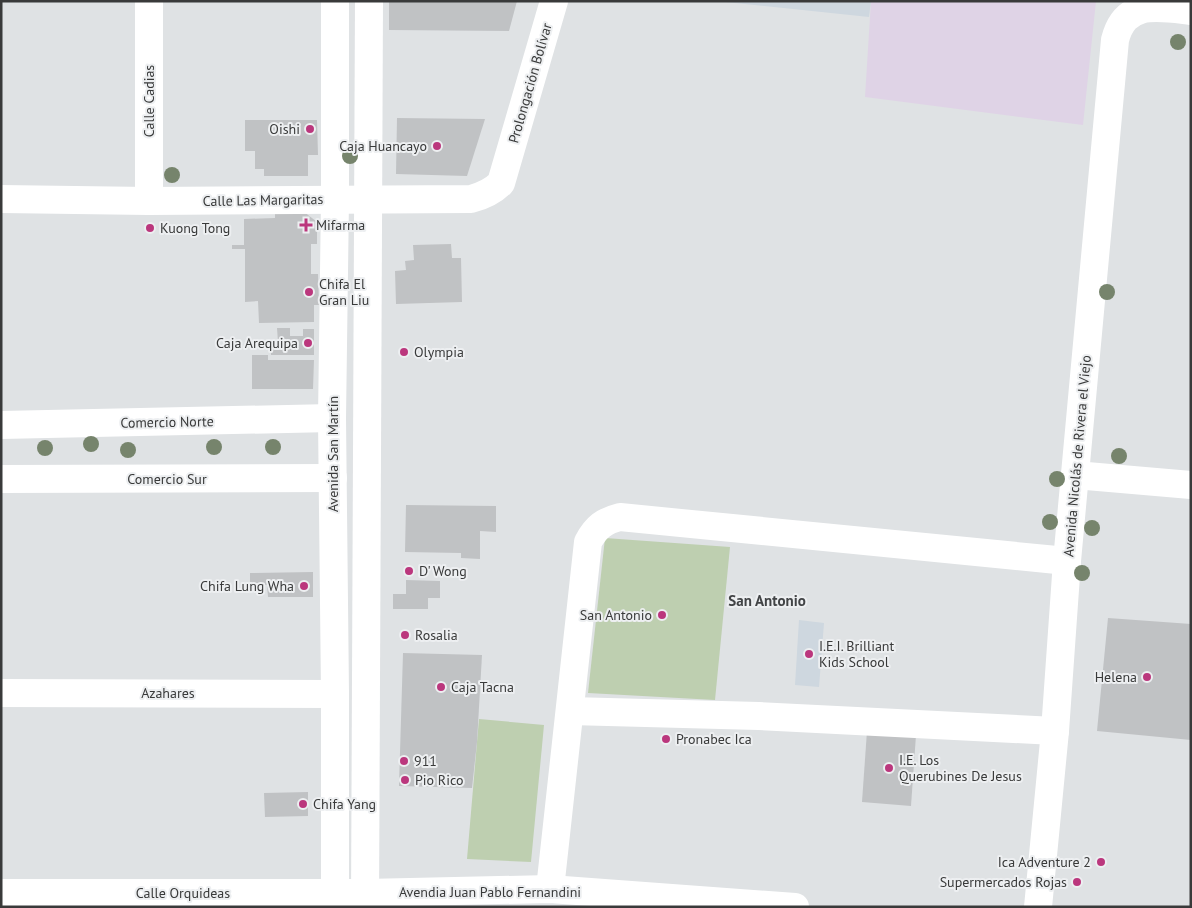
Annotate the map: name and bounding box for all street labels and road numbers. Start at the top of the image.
street label: Prolongación Bolívar [504,21,556,145]
street label: Calle Cadias [140,65,158,137]
street label: Calle Las Margaritas [203,190,324,210]
street label: Avenida Nicolás de Rivera el Viejo [1059,354,1095,558]
street label: Avenida San Martín [324,396,342,512]
street label: Comercio Norte [120,412,214,432]
street label: Comercio Sur [127,470,207,488]
street label: Azahares [141,684,195,702]
street label: Avendia Juan Pablo Fernandini [399,883,581,901]
street label: Calle Orquideas [136,884,230,902]

